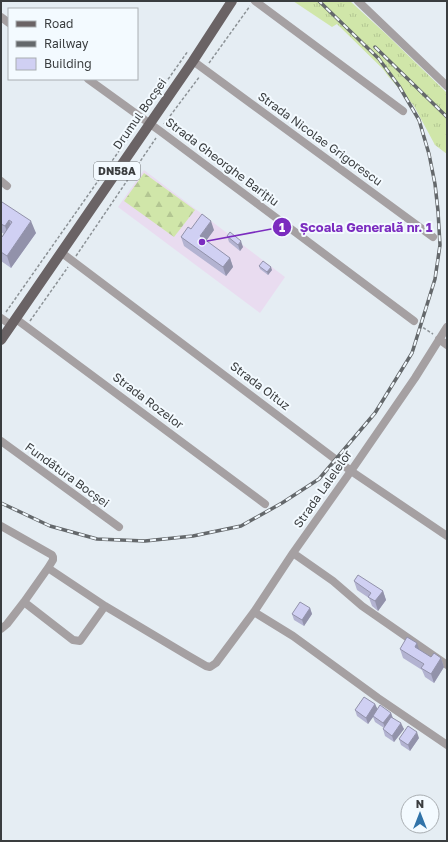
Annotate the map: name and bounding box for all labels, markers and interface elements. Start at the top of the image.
legend [8,8,138,80]
text: Road [44,16,73,31]
text: Railway [44,36,89,51]
text: Building [44,56,92,71]
street label: Drumul Bocșei [110,75,170,152]
street label: Strada Nicolae Grigorescu [255,88,385,189]
street label: Strada Gheorghe Barițiu [163,114,282,209]
road number: DN58A [94,162,140,180]
callout: Școala Generală nr. 1 [272,215,441,240]
text: Școala Generală nr. 1 [300,219,433,235]
text: 1 [279,220,285,235]
street label: Strada Oituz [227,358,293,413]
street label: Strada Rozelor [110,369,187,432]
street label: Fundătura Bocșei [22,439,112,510]
street label: Strada Lalelelor [290,447,355,530]
north arrow [400,794,440,834]
text: N [416,797,424,810]

